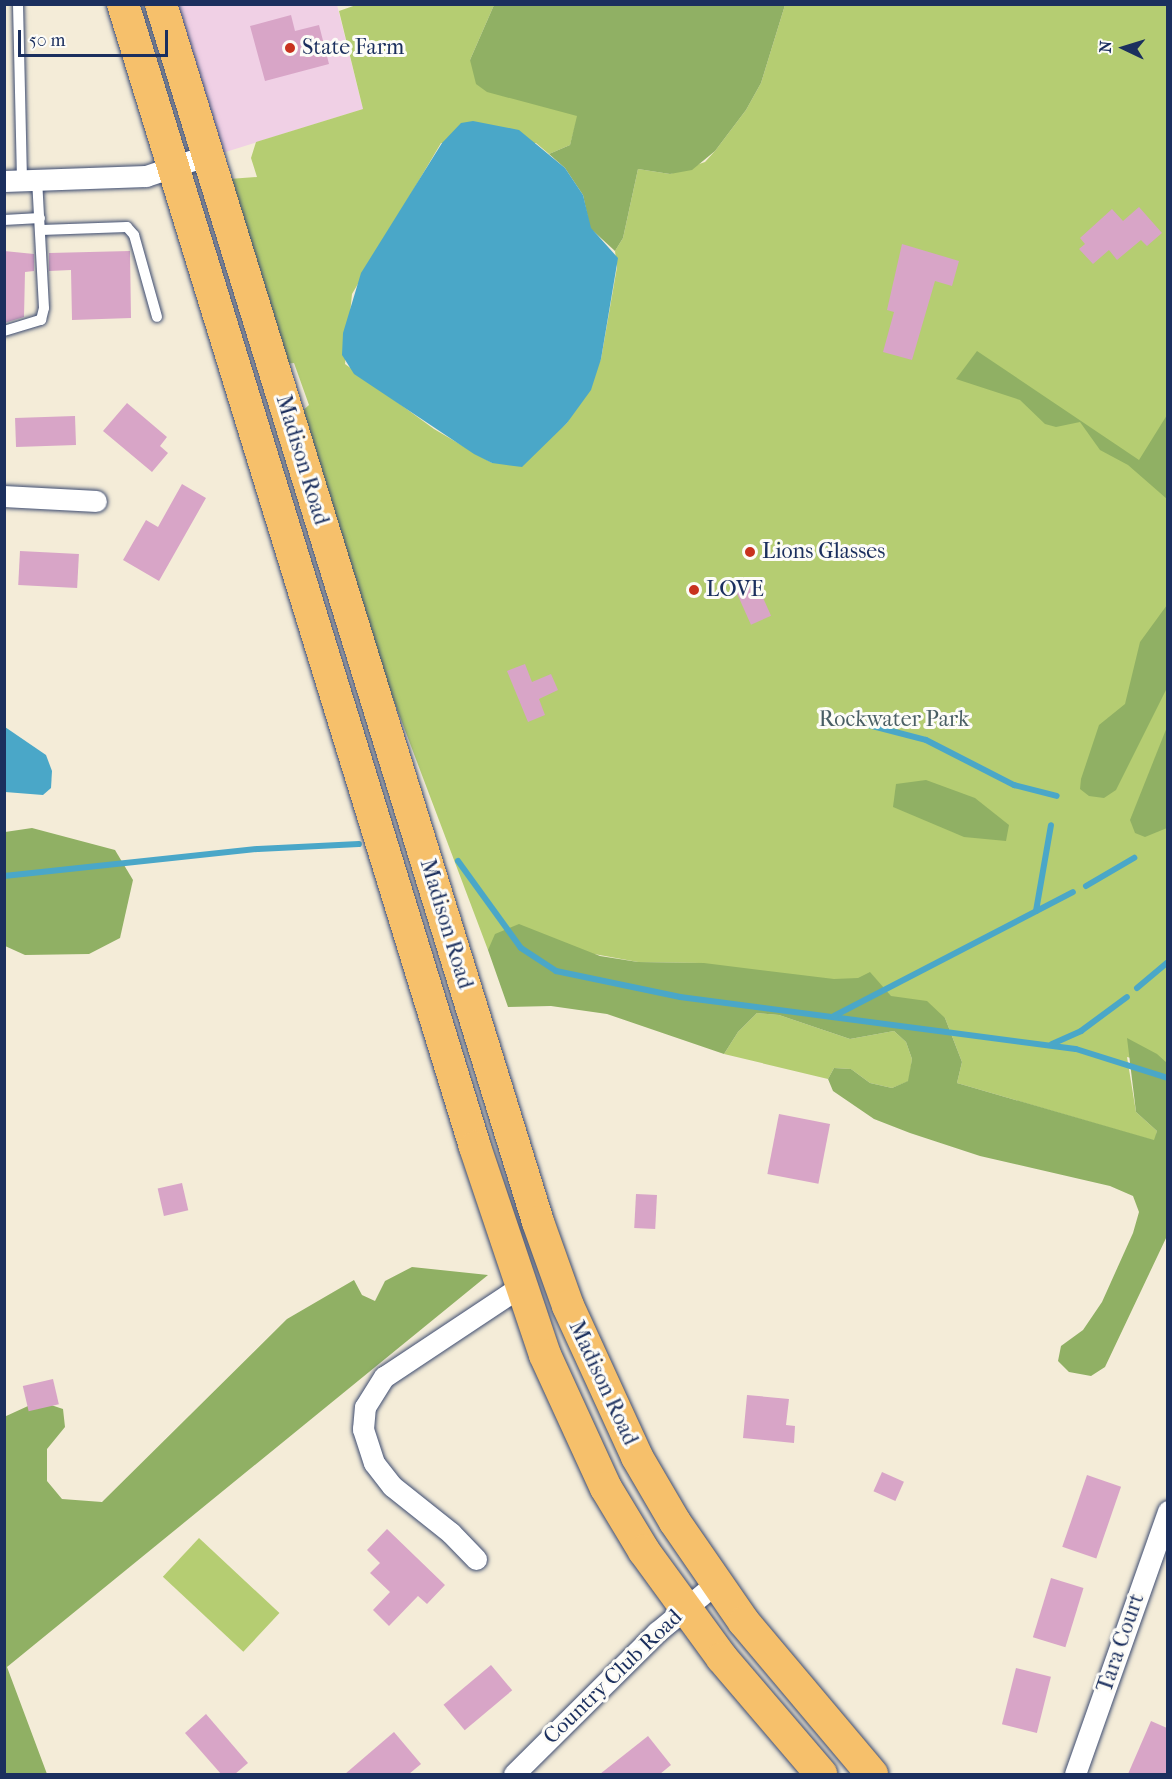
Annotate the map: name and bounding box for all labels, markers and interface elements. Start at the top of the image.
scale bar [21,18,171,56]
north arrow [1094,18,1154,78]
text: 50 m [29,30,65,51]
place label: State Farm [302,35,404,61]
text: N [1096,40,1115,53]
marker: State Farm [283,41,297,55]
street label: Madison Road [270,392,334,528]
place label: Lions Glasses [762,539,885,565]
marker: Lions Glasses [743,545,757,559]
place label: LOVE [706,577,764,603]
marker: LOVE [687,583,701,597]
park label: Rockwater Park [819,707,969,733]
street label: Madison Road [414,856,478,992]
street label: Madison Road [563,1317,643,1449]
street label: Tara Court [1092,1590,1150,1696]
street label: Country Club Road [538,1604,688,1750]

